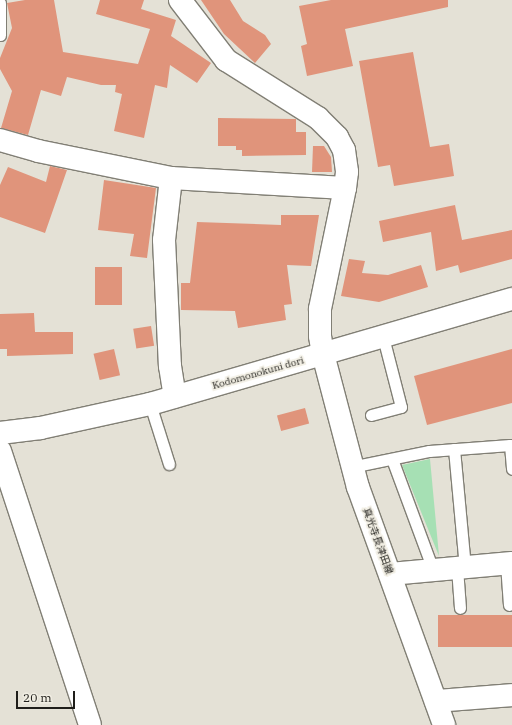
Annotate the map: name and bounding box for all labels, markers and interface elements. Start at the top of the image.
street label: Kodomonokuni dori [211,354,305,392]
street label: 真光寺長津田線 [360,506,396,576]
scale bar [18,683,77,709]
text: 20 m [23,690,52,705]

